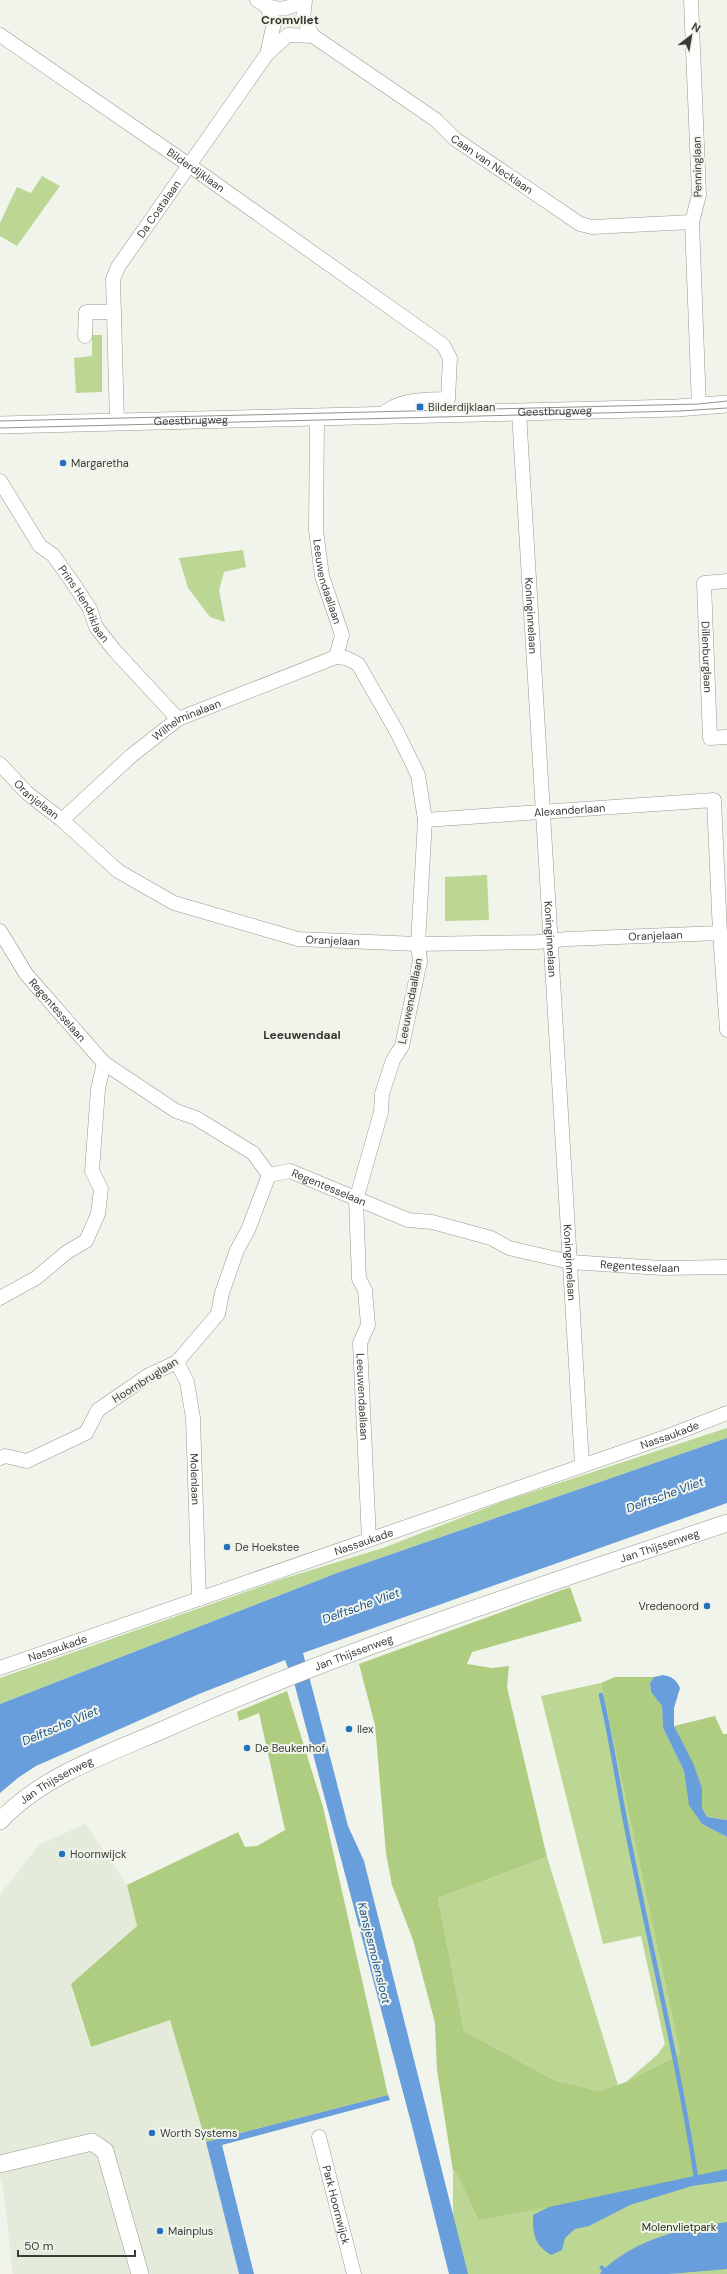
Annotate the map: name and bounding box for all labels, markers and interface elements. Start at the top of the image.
district label: Cromvliet [261,12,319,28]
north arrow [671,16,711,56]
text: N [689,19,703,35]
street label: Caan van Necklaan [448,131,536,197]
street label: Penninglaan [689,136,705,198]
street label: Bilderdijklaan [164,145,228,195]
street label: Da Costalaan [134,177,184,240]
place label: Bilderdijklaan [428,400,495,414]
marker: Bilderdijklaan [415,402,425,412]
street label: Geestbrugweg [517,403,592,419]
street label: Geestbrugweg [154,412,228,428]
place label: Margaretha [71,456,129,470]
marker: Margaretha [58,458,68,468]
street label: Leeuwendaallaan [310,538,345,626]
street label: Prins Hendriklaan [55,562,112,645]
street label: Koninginnelaan [522,577,540,654]
street label: Dillenburglaan [698,621,715,693]
street label: Wilhelminalaan [149,696,223,744]
street label: Oranjelaan [11,777,62,822]
street label: Alexanderlaan [534,801,606,819]
street label: Koninginnelaan [541,901,560,978]
street label: Oranjelaan [628,927,683,944]
street label: Oranjelaan [305,932,360,949]
street label: Leeuwendaallaan [395,957,425,1045]
street label: Regentesselaan [26,975,89,1044]
district label: Leeuwendaal [263,1027,341,1043]
street label: Regentesselaan [290,1165,368,1209]
street label: Koninginnelaan [561,1224,579,1301]
street label: Regentesselaan [600,1257,680,1275]
street label: Leeuwendaallaan [353,1353,371,1441]
street label: Hoornbruglaan [109,1354,181,1406]
street label: Nassaukade [638,1418,701,1452]
street label: Molenlaan [187,1453,203,1505]
water label: Delftsche Vliet [624,1473,706,1516]
street label: Nassaukade [332,1525,395,1558]
street label: Jan Thijssenweg [618,1526,701,1566]
place label: De Hoekstee [235,1540,299,1554]
marker: De Hoekstee [222,1542,232,1552]
water label: Delftsche Vliet [320,1584,402,1627]
place label: Vredenoord [639,1599,699,1613]
marker: Vredenoord [702,1601,712,1611]
street label: Nassaukade [26,1631,89,1665]
street label: Jan Thijssenweg [312,1631,395,1674]
water label: Delftsche Vliet [19,1703,101,1749]
place label: Ilex [357,1722,374,1736]
marker: Ilex [344,1724,354,1734]
place label: De Beukenhof [255,1741,325,1755]
marker: De Beukenhof [242,1743,252,1753]
street label: Jan Thijssenweg [17,1754,95,1807]
place label: Hoornwijck [70,1847,127,1861]
marker: Hoornwijck [57,1849,67,1859]
water label: Kansjesmolensloot [354,1901,394,2006]
place label: Worth Systems [160,2126,237,2140]
marker: Worth Systems [147,2128,157,2138]
street label: Park Hoornwijck [319,2164,353,2246]
park label: Molenvlietpark [642,2220,717,2234]
place label: Mainplus [168,2224,213,2238]
marker: Mainplus [155,2226,165,2236]
scale bar [18,2232,135,2258]
text: 50 m [24,2238,53,2254]

